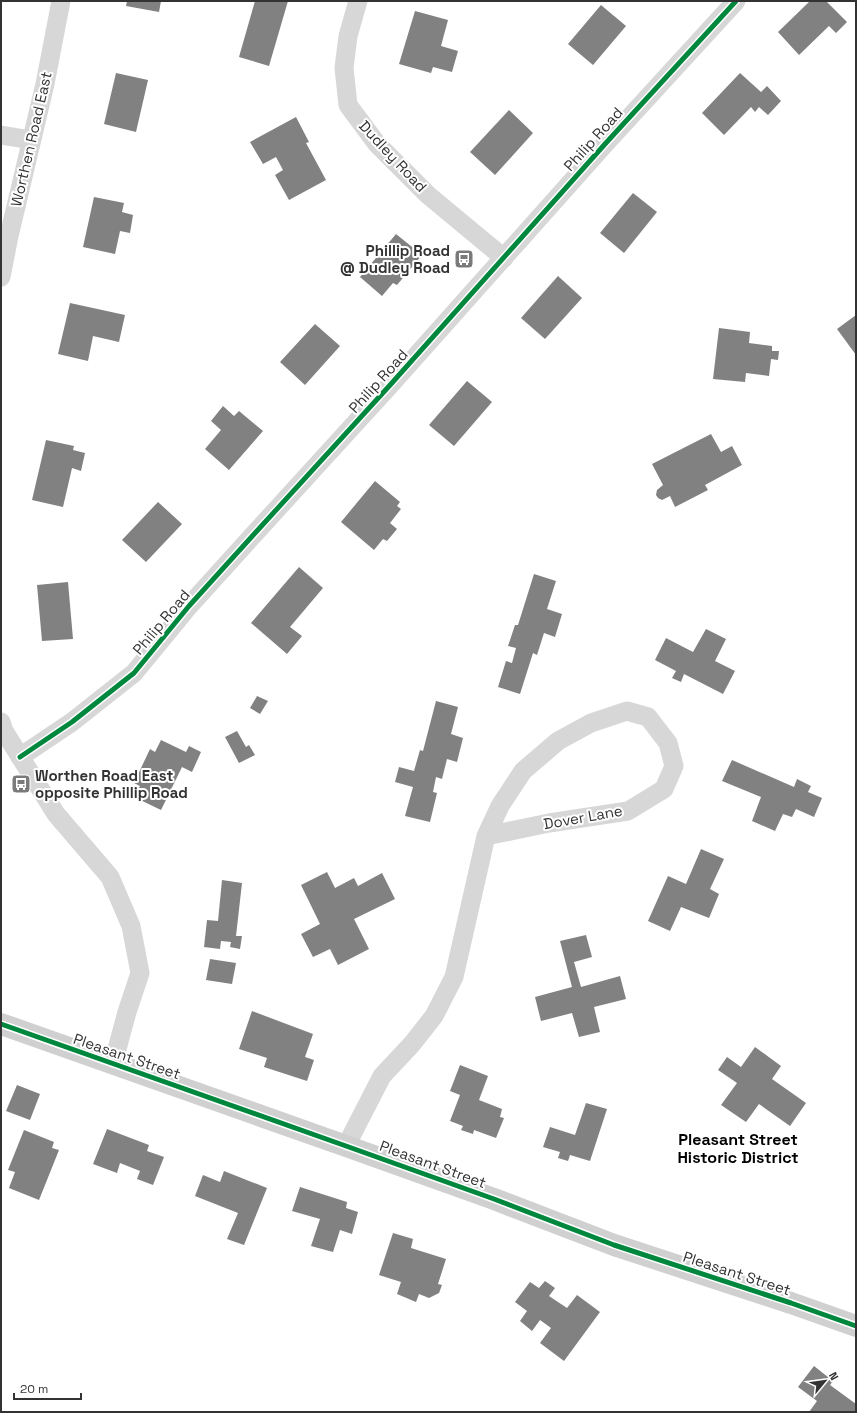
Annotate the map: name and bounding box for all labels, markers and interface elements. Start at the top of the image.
street label: Worthen Road East [6,69,56,208]
street label: Philip Road [559,103,627,175]
street label: Dudley Road [355,116,431,196]
place label: Phillip Road @ Dudley Road [340,241,450,277]
bus stop icon: Phillip Road @ Dudley Road [453,248,475,270]
street label: Philip Road [344,345,412,417]
street label: Philip Road [128,585,194,659]
place label: Worthen Road East opposite Phillip Road [35,766,188,802]
bus stop icon: Worthen Road East opposite Phillip Road [10,773,32,795]
street label: Dover Lane [542,801,624,833]
street label: Pleasant Street [71,1029,183,1083]
district label: Pleasant Street Historic District [677,1129,799,1168]
street label: Pleasant Street [377,1136,489,1192]
street label: Pleasant Street [681,1247,793,1299]
north arrow [805,1361,845,1401]
text: N [826,1370,842,1383]
scale bar [14,1375,81,1401]
text: 20 m [20,1381,48,1397]

